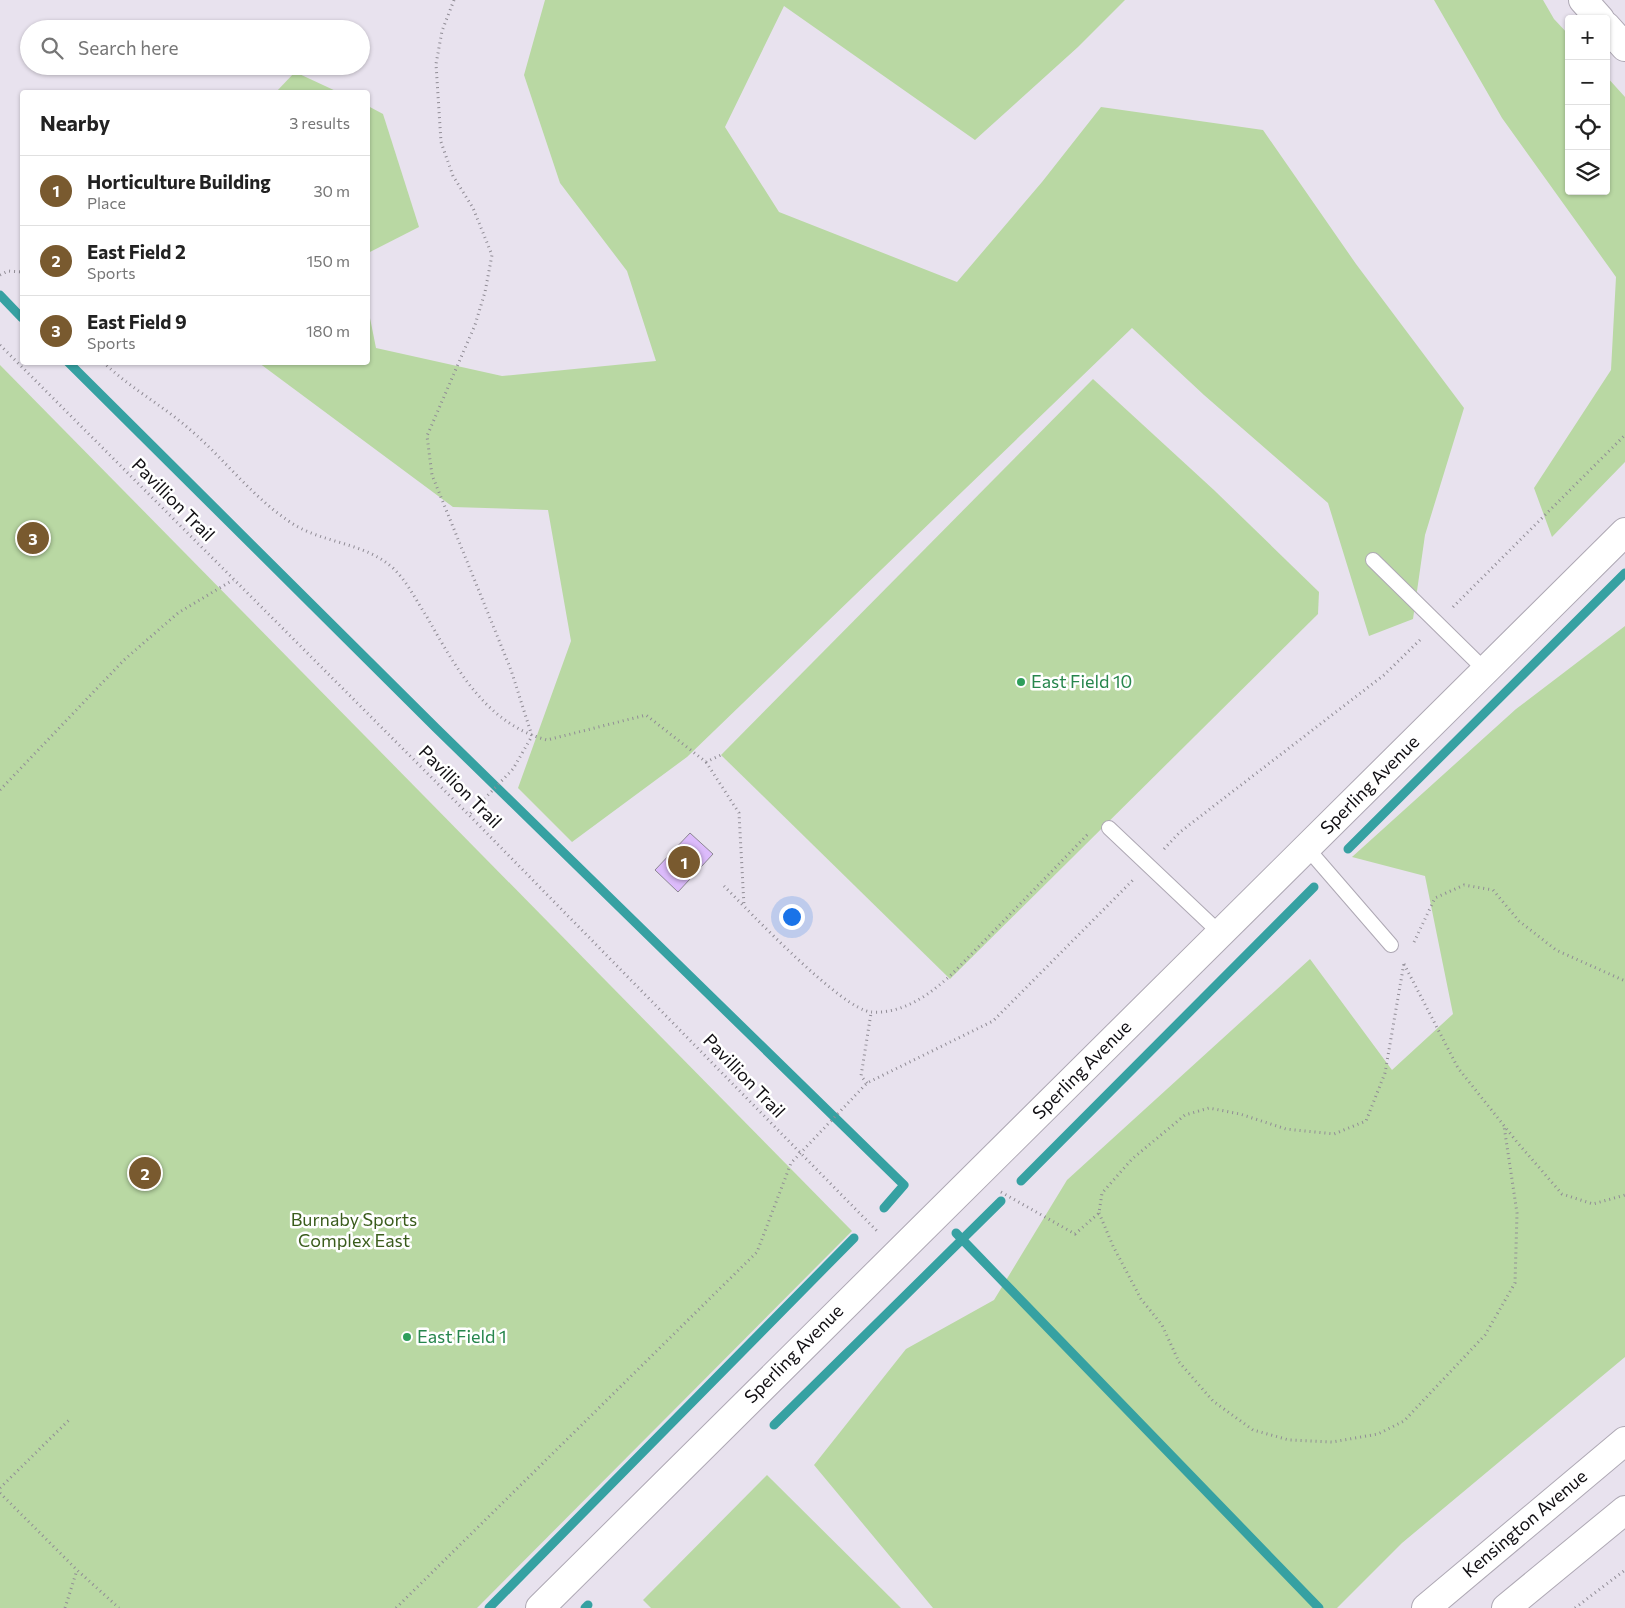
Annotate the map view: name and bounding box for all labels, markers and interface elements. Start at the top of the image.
map controls [1565,15,1610,195]
button: + [1565,15,1610,60]
search box [20,20,370,75]
icon: search [38,34,66,62]
text: Search here [78,36,178,59]
button: − [1565,60,1610,105]
button: locate [1565,105,1610,150]
text: Nearby [40,110,110,135]
text: 3 results [289,113,350,132]
button: layers [1565,150,1610,195]
text: Horticulture Building [87,170,271,193]
text: 1 [52,181,60,200]
text: 30 m [313,181,350,200]
text: Place [87,193,126,212]
text: East Field 2 [87,240,186,263]
text: 2 [51,251,61,270]
text: 150 m [307,251,350,270]
text: Sports [87,263,136,282]
text: East Field 9 [87,310,187,333]
text: 3 [51,321,61,340]
text: 180 m [306,321,350,340]
text: Sports [87,333,136,352]
street label: Pavillion Trail [128,453,220,545]
pin: 3 [17,519,49,557]
place label: East Field 10 [1031,670,1132,692]
marker: East Field 10 [1015,676,1027,688]
street label: Sperling Avenue [1315,730,1423,838]
street label: Pavillion Trail [415,740,507,832]
pin: 1 [668,843,700,881]
your location [779,904,805,930]
street label: Sperling Avenue [1027,1015,1135,1123]
street label: Pavillion Trail [699,1029,790,1122]
pin: 2 [129,1154,161,1192]
park label: Burnaby Sports Complex East [291,1208,417,1251]
street label: Sperling Avenue [739,1299,847,1407]
place label: East Field 1 [417,1325,507,1347]
marker: East Field 1 [401,1331,413,1343]
street label: Kensington Avenue [1458,1465,1591,1582]

